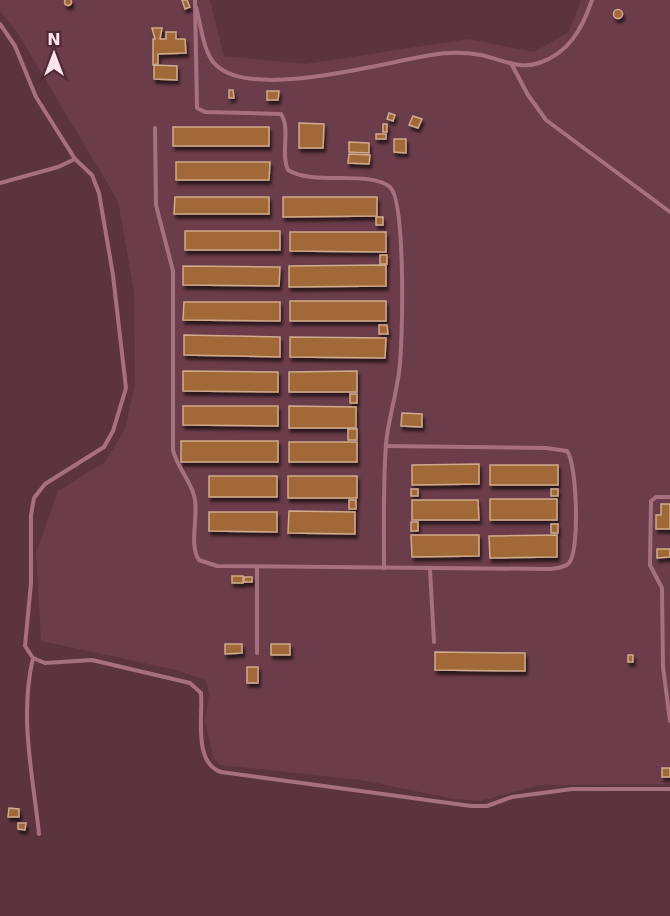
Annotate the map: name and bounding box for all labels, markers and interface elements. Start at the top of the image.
north arrow [24,24,84,84]
text: N [47,30,61,49]

